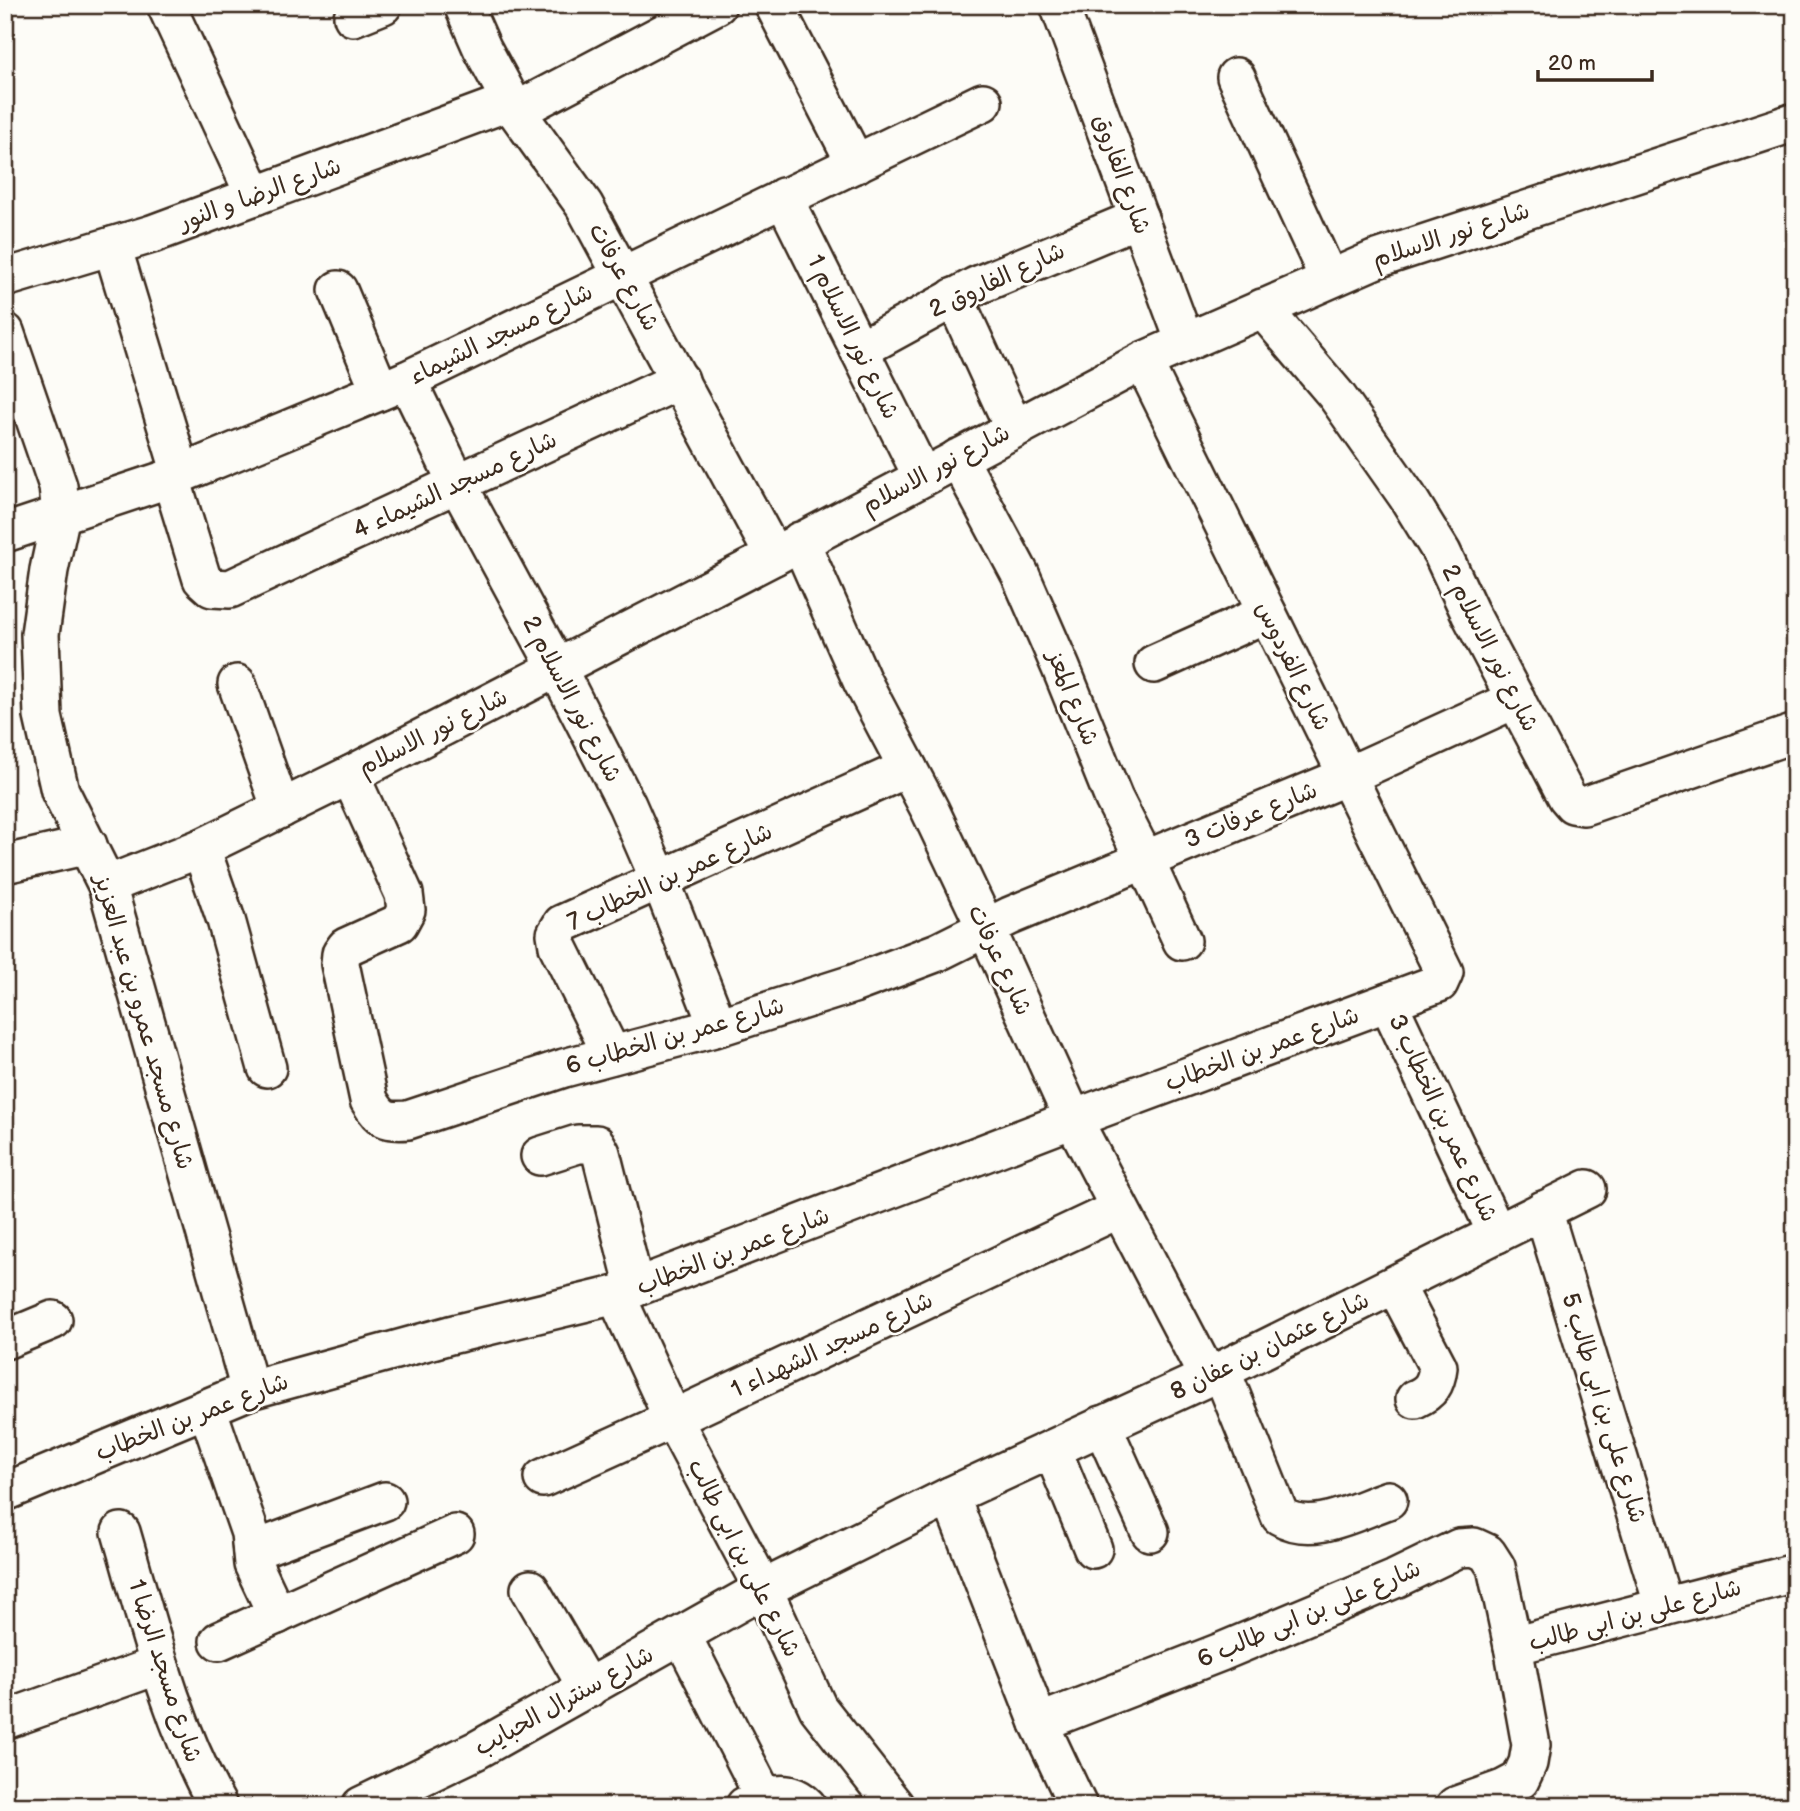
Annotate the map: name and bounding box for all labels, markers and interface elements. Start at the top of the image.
scale bar [1538,38,1651,82]
text: 20 m [1548,51,1596,76]
street label: شارع الفاروق [1085,110,1157,239]
street label: شارع الرضا و النور [173,151,346,239]
street label: شارع نور الاسلام [1369,196,1534,277]
street label: شارع عرفات [581,218,666,337]
street label: شارع الفاروق 2 [925,236,1070,326]
street label: شارع نور الاسلام 1 [798,250,905,425]
street label: شارع مسجد الشيماء [405,277,598,393]
street label: شارع نور الاسلام [857,418,1016,523]
street label: شارع مسجد الشيماء 4 [348,425,562,547]
street label: شارع نور الاسلام 2 [1433,559,1545,738]
street label: شارع الفردوس [1247,596,1337,736]
street label: شارع نور الاسلام 2 [513,611,628,789]
street label: شارع المعز [1038,644,1105,751]
street label: شارع نور الاسلام [354,682,514,785]
street label: شارع عرفات 3 [1181,775,1322,857]
street label: شارع عمر بن الخطاب 7 [563,817,778,939]
street label: شارع مسجد عمرو بن عبد العزيز [85,869,200,1173]
street label: شارع عرفات [960,900,1038,1021]
street label: شارع عمر بن الخطاب 6 [563,991,788,1083]
street label: شارع عمر بن الخطاب [1161,1000,1364,1099]
street label: شارع عمر بن الخطاب 3 [1380,1010,1504,1227]
street label: شارع عمر بن الخطاب [632,1201,834,1303]
street label: شارع عثمان بن عفان 8 [1166,1285,1375,1409]
street label: شارع مسجد الشهداء 1 [727,1286,938,1406]
street label: شارع على بن ابى طالب 5 [1553,1289,1653,1527]
street label: شارع عمر بن الخطاب [91,1367,293,1469]
street label: شارع على بن ابى طالب [680,1454,807,1663]
street label: شارع على بن ابى طالب 6 [1193,1554,1426,1676]
street label: شارع على بن ابى طالب [1526,1573,1745,1659]
street label: شارع مسجد الرضا 1 [120,1576,208,1767]
street label: شارع سنترال الحبايب [469,1640,660,1764]

